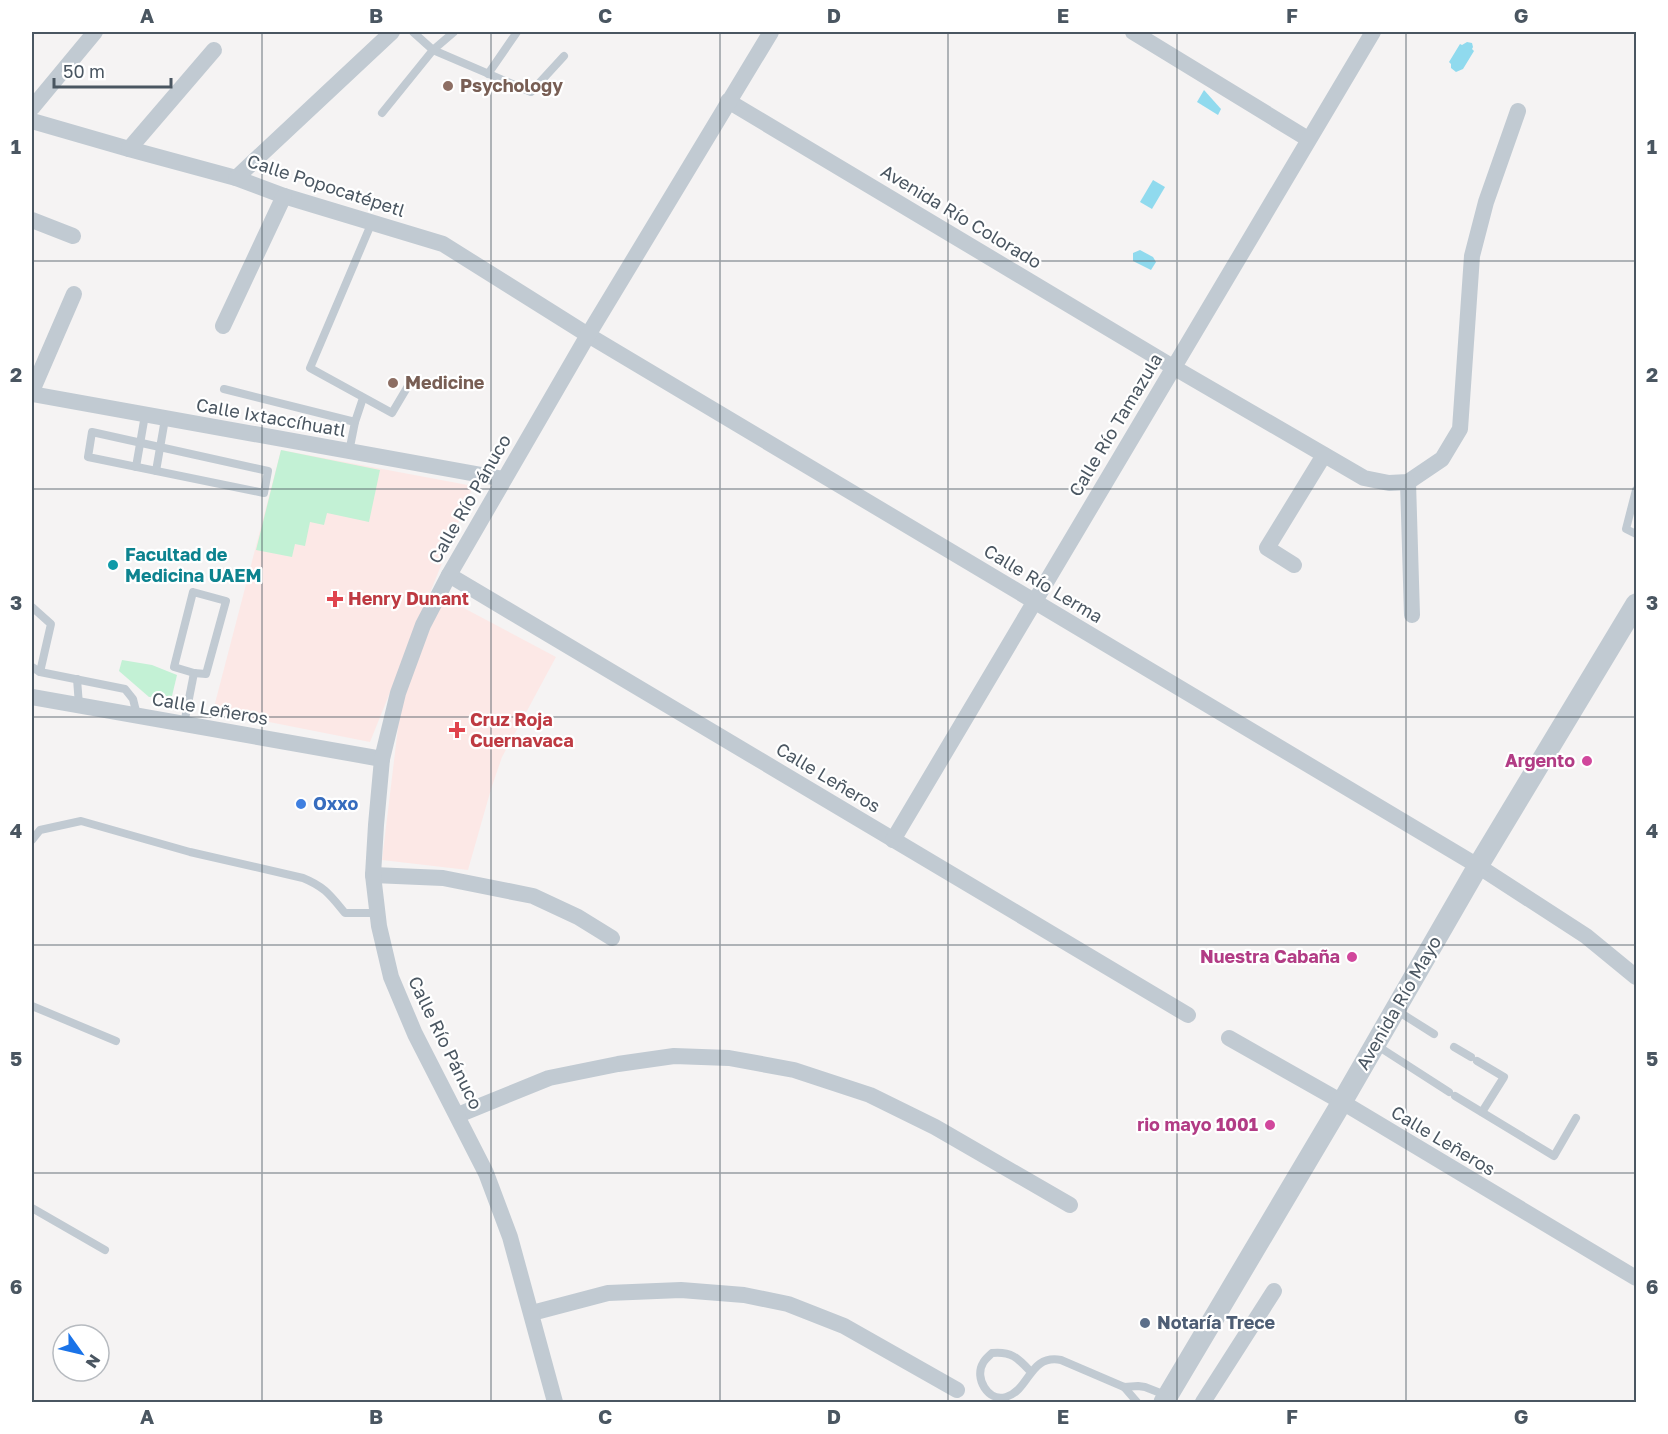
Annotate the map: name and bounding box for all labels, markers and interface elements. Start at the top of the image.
text: A [140,3,154,27]
text: B [369,3,383,27]
text: C [598,3,612,27]
text: D [827,3,841,27]
text: E [1057,3,1069,27]
text: F [1286,3,1298,27]
text: G [1514,3,1528,27]
scale bar [54,51,171,89]
text: 50 m [63,60,105,82]
place label: Psychology [460,74,563,96]
marker: Psychology [441,79,455,93]
text: 1 [11,134,21,158]
text: 1 [1647,134,1657,158]
street label: Calle Popocatépetl [244,149,408,221]
street label: Avenida Río Colorado [877,159,1046,273]
street label: Calle Río Tamazula [1064,349,1167,500]
text: 2 [10,362,22,386]
text: 2 [1646,362,1658,386]
place label: Medicine [405,371,485,393]
marker: Medicine [386,376,400,390]
street label: Calle Ixtaccíhuatl [195,393,348,441]
street label: Calle Río Pánuco [423,430,515,567]
street label: Calle Río Lerma [980,539,1107,627]
place label: Facultad de Medicina UAEM [125,543,261,586]
marker: Facultad de Medicina UAEM [106,558,120,572]
place label: Henry Dunant [348,587,469,609]
text: 3 [10,590,22,614]
marker: Henry Dunant [326,590,344,608]
text: 3 [1646,590,1658,614]
street label: Calle Leñeros [150,687,270,729]
place label: Cruz Roja Cuernavaca [470,708,574,751]
marker: Cruz Roja Cuernavaca [448,721,466,739]
street label: Calle Leñeros [772,737,885,817]
place label: Argento [1505,749,1575,771]
marker: Argento [1580,754,1594,768]
place label: Oxxo [313,792,358,814]
marker: Oxxo [294,797,308,811]
text: 4 [10,818,22,842]
text: 4 [1646,818,1658,842]
street label: Avenida Río Mayo [1351,932,1445,1073]
place label: Nuestra Cabaña [1200,945,1340,967]
marker: Nuestra Cabaña [1345,950,1359,964]
street label: Calle Río Pánuco [404,972,488,1113]
text: 5 [10,1046,22,1070]
text: 5 [1646,1046,1658,1070]
street label: Calle Leñeros [1387,1100,1500,1180]
place label: rio mayo 1001 [1137,1113,1258,1135]
marker: rio mayo 1001 [1263,1118,1277,1132]
text: 6 [10,1274,22,1298]
text: 6 [1646,1274,1658,1298]
place label: Notaría Trece [1157,1311,1276,1333]
marker: Notaría Trece [1138,1316,1152,1330]
north arrow [51,1323,111,1383]
text: N [82,1351,105,1372]
text: A [140,1404,154,1428]
text: B [369,1404,383,1428]
text: C [598,1404,612,1428]
text: D [827,1404,841,1428]
text: E [1057,1404,1069,1428]
text: F [1286,1404,1298,1428]
text: G [1514,1404,1528,1428]

